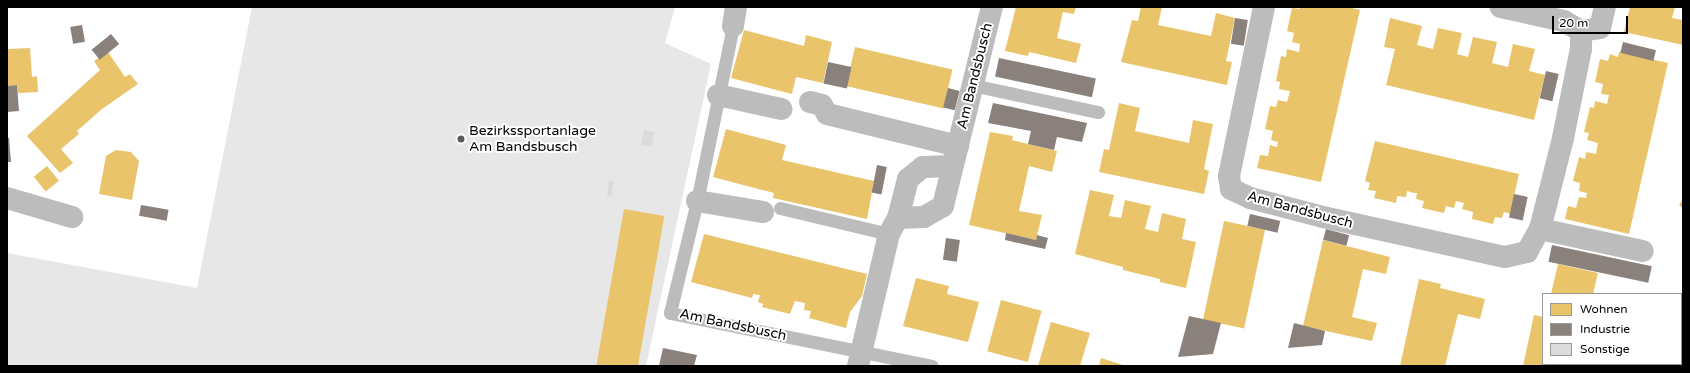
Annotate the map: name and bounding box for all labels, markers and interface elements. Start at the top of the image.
scale bar [1554,8,1630,34]
text: 20 m [1559,16,1588,30]
street label: Am Bandsbusch [954,21,996,131]
place label: Bezirkssportanlage Am Bandsbusch [469,123,596,156]
marker: Bezirkssportanlage Am Bandsbusch [456,134,466,144]
street label: Am Bandsbusch [1245,188,1355,232]
legend [1542,293,1682,365]
text: Wohnen [1580,302,1628,316]
street label: Am Bandsbusch [678,305,788,345]
text: Industrie [1580,322,1630,336]
text: Sonstige [1580,342,1630,356]

